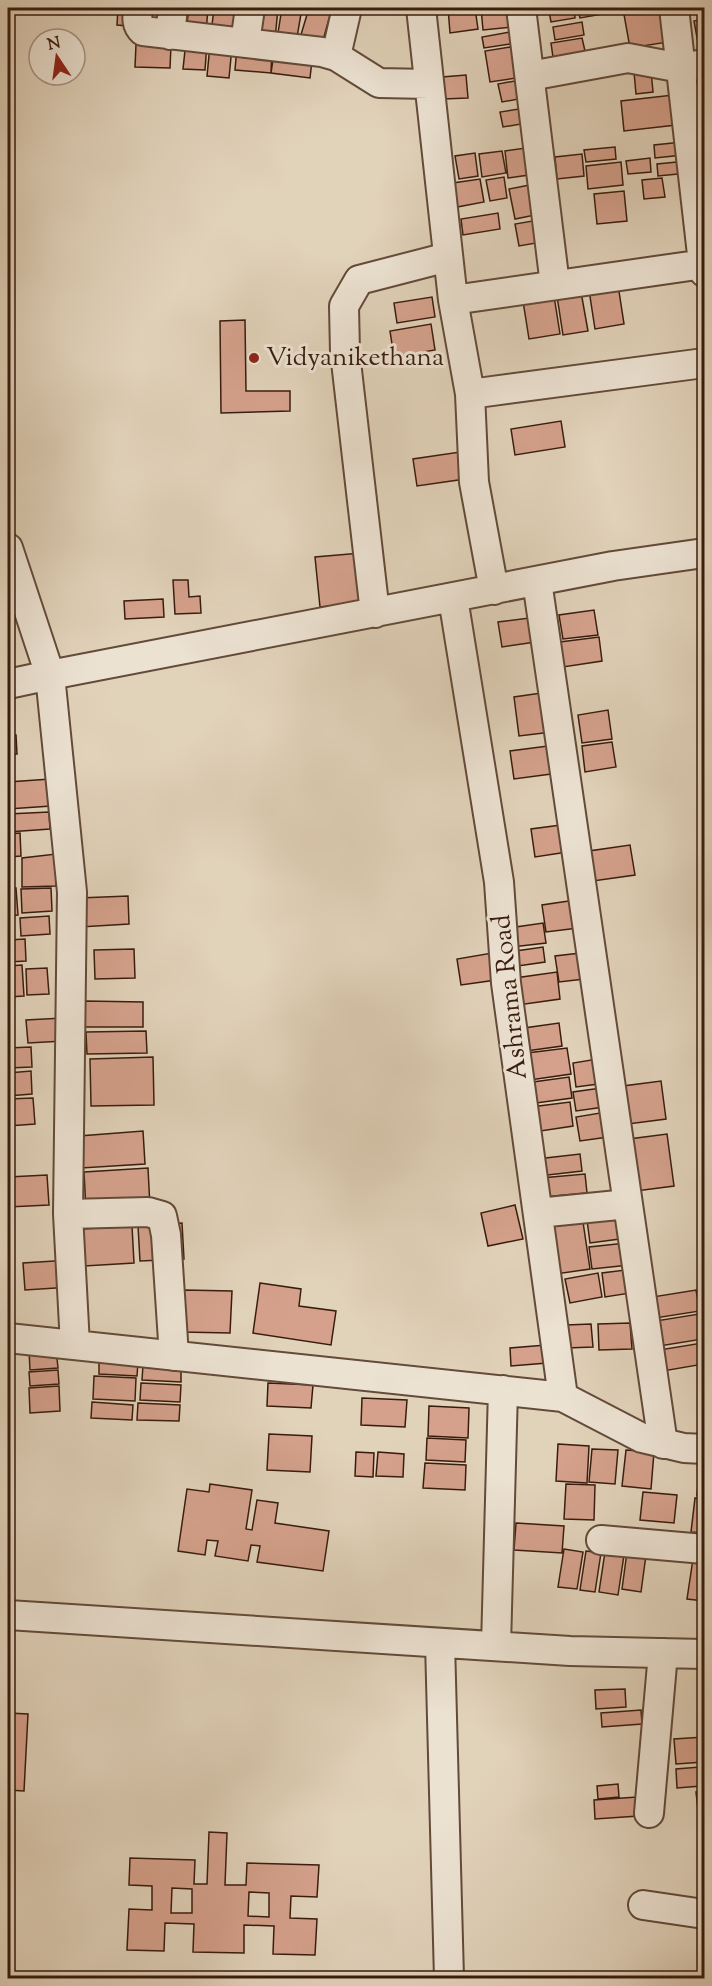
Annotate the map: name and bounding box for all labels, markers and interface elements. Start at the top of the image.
north arrow [27,27,87,87]
text: N [45,32,63,57]
place label: Vidyanikethana [266,340,444,377]
marker: Vidyanikethana [247,351,261,365]
street label: Ashrama Road [484,912,538,1081]

